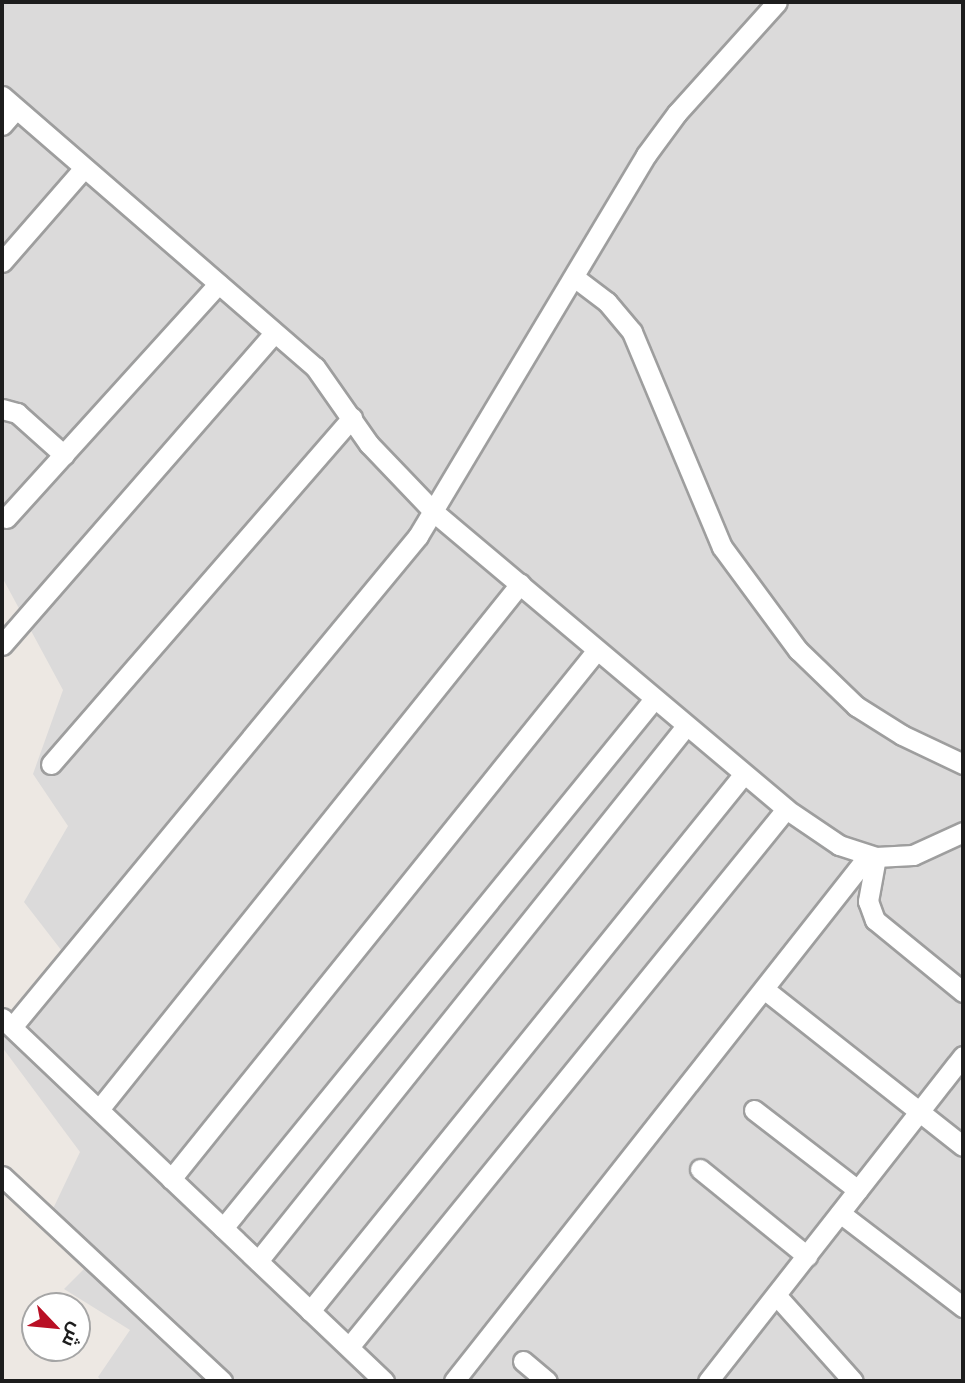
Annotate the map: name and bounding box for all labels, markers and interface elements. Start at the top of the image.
north arrow [21,1292,91,1362]
text: ش [58,1320,88,1351]

